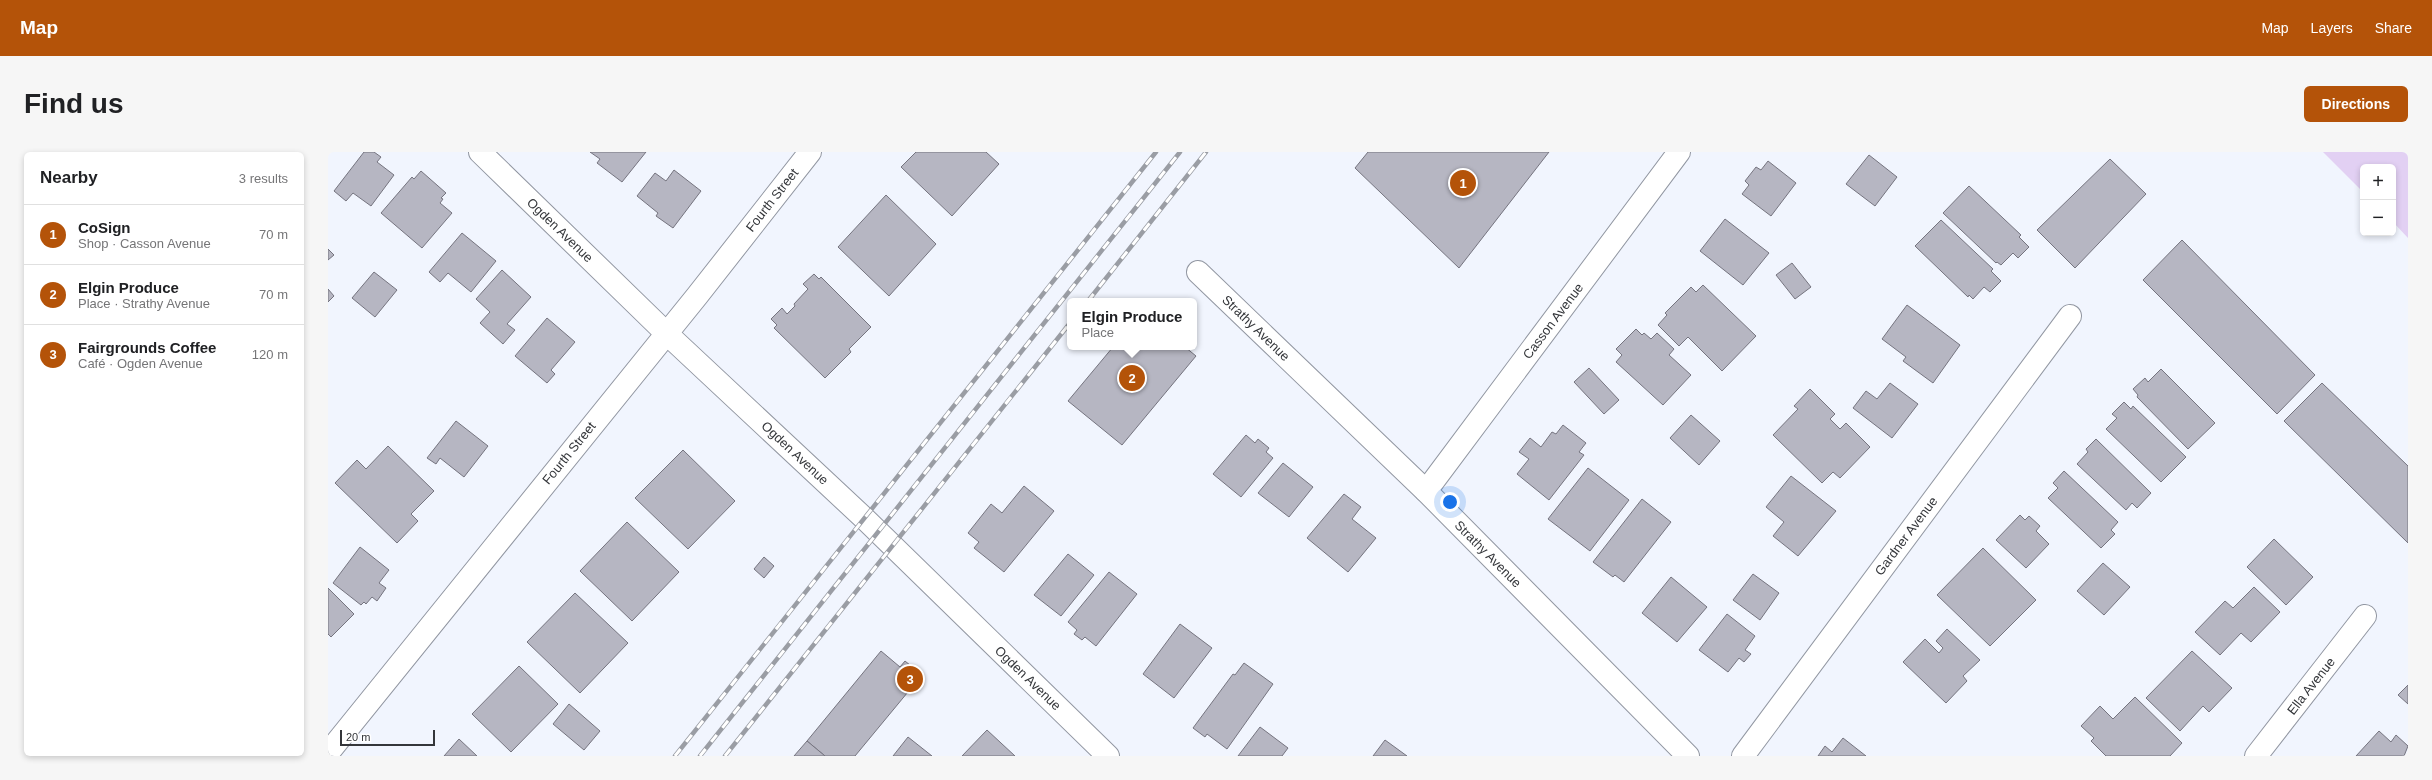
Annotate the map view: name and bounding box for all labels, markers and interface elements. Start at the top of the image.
text: Map [20,17,58,38]
text: Map [2261,20,2289,36]
text: Layers [2311,20,2353,36]
text: Share [2375,20,2412,36]
button: Directions [2304,86,2408,122]
text: Find us [24,88,124,119]
map controls [2360,164,2396,236]
button: + [2360,164,2396,200]
street label: Fourth Street [743,165,802,235]
text: Nearby [40,168,98,187]
pin: 1 [1450,168,1476,198]
text: 3 results [239,171,288,186]
street label: Ogden Avenue [524,195,596,265]
button: − [2360,200,2396,236]
text: CoSign [78,219,131,236]
text: 1 [49,227,57,242]
text: 70 m [259,227,288,242]
text: Shop · Casson Avenue [78,236,211,251]
text: Elgin Produce [78,279,179,296]
street label: Casson Avenue [1520,280,1586,362]
text: 2 [49,287,57,302]
text: 70 m [259,287,288,302]
street label: Strathy Avenue [1219,292,1293,364]
text: Place · Strathy Avenue [78,296,210,311]
popup [1067,298,1197,350]
text: Elgin Produce [1082,308,1182,325]
text: Place [1082,325,1114,340]
text: Fairgrounds Coffee [78,339,216,356]
text: 3 [49,347,57,362]
text: 120 m [252,347,288,362]
text: Café · Ogden Avenue [78,356,203,371]
pin: 2 [1119,363,1145,393]
street label: Ogden Avenue [759,418,831,488]
street label: Fourth Street [539,419,599,487]
your location [1440,492,1460,512]
street label: Gardner Avenue [1872,494,1940,578]
street label: Strathy Avenue [1452,518,1524,590]
street label: Ogden Avenue [992,643,1064,713]
street label: Ella Avenue [2284,654,2338,718]
pin: 3 [897,664,923,694]
scale bar [340,728,435,747]
text: 20 m [346,731,370,743]

